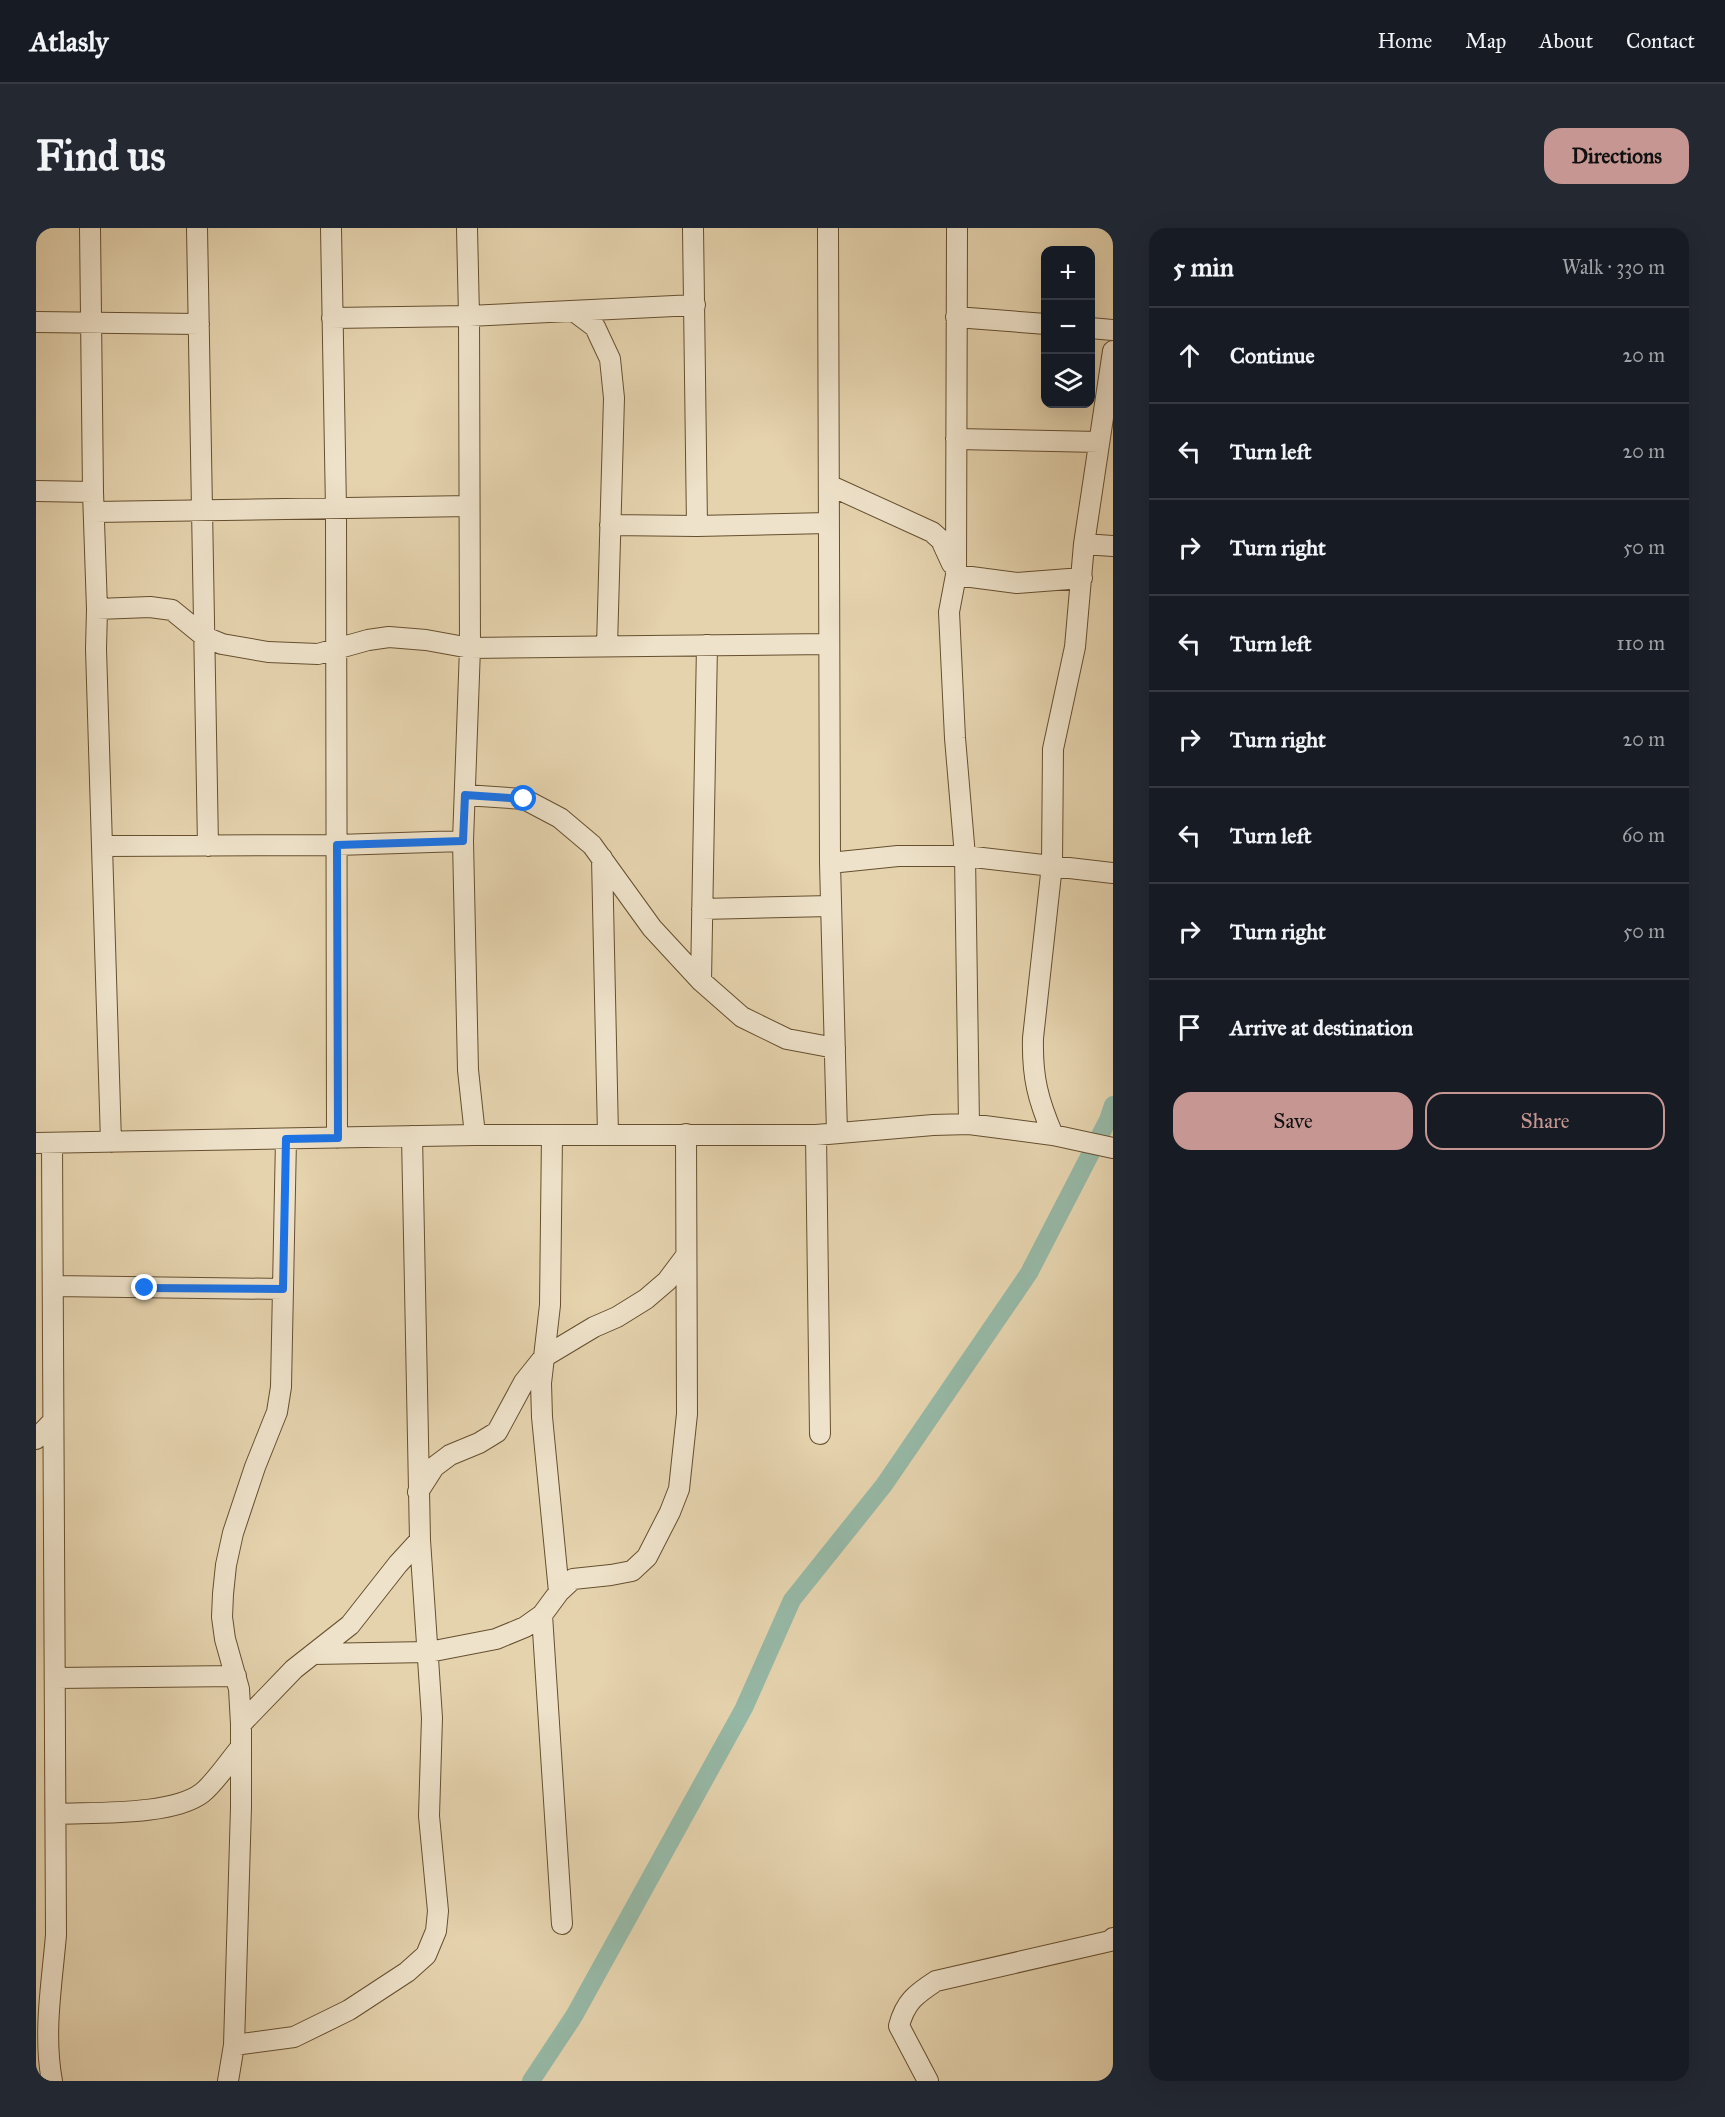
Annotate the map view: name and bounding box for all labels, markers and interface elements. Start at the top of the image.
text: Atlasly [30,24,108,59]
text: Home [1377,28,1432,54]
text: Map [1465,28,1506,54]
text: About [1539,28,1593,54]
text: Contact [1626,28,1695,54]
button: Directions [1544,128,1689,184]
text: Find us [36,130,166,182]
map controls [1041,246,1095,408]
button: + [1041,246,1095,300]
text: 5 min [1173,251,1234,283]
text: Walk · 330 m [1562,255,1665,279]
button: − [1041,300,1095,354]
icon: ahead [1173,339,1206,372]
text: Continue [1230,342,1315,369]
text: 20 m [1622,343,1665,367]
button: layers [1041,354,1095,408]
icon: left [1173,435,1206,468]
text: Turn left [1230,438,1312,465]
text: 20 m [1622,439,1665,463]
icon: right [1173,531,1206,564]
text: Turn right [1230,534,1326,561]
text: 50 m [1623,535,1665,559]
icon: left [1173,627,1206,660]
text: Turn left [1230,630,1312,657]
text: 110 m [1617,631,1665,655]
icon: right [1173,723,1206,756]
text: Turn right [1230,726,1326,753]
text: 20 m [1622,727,1665,751]
route start [510,785,536,811]
icon: left [1173,819,1206,852]
text: Turn left [1230,822,1312,849]
text: 60 m [1622,823,1665,847]
icon: right [1173,915,1206,948]
text: Turn right [1230,918,1326,945]
text: 50 m [1623,919,1665,943]
icon: arrive [1173,1011,1206,1044]
text: Arrive at destination [1230,1014,1413,1041]
button: Save [1173,1092,1413,1150]
button: Share [1425,1092,1665,1150]
route end [131,1274,157,1300]

